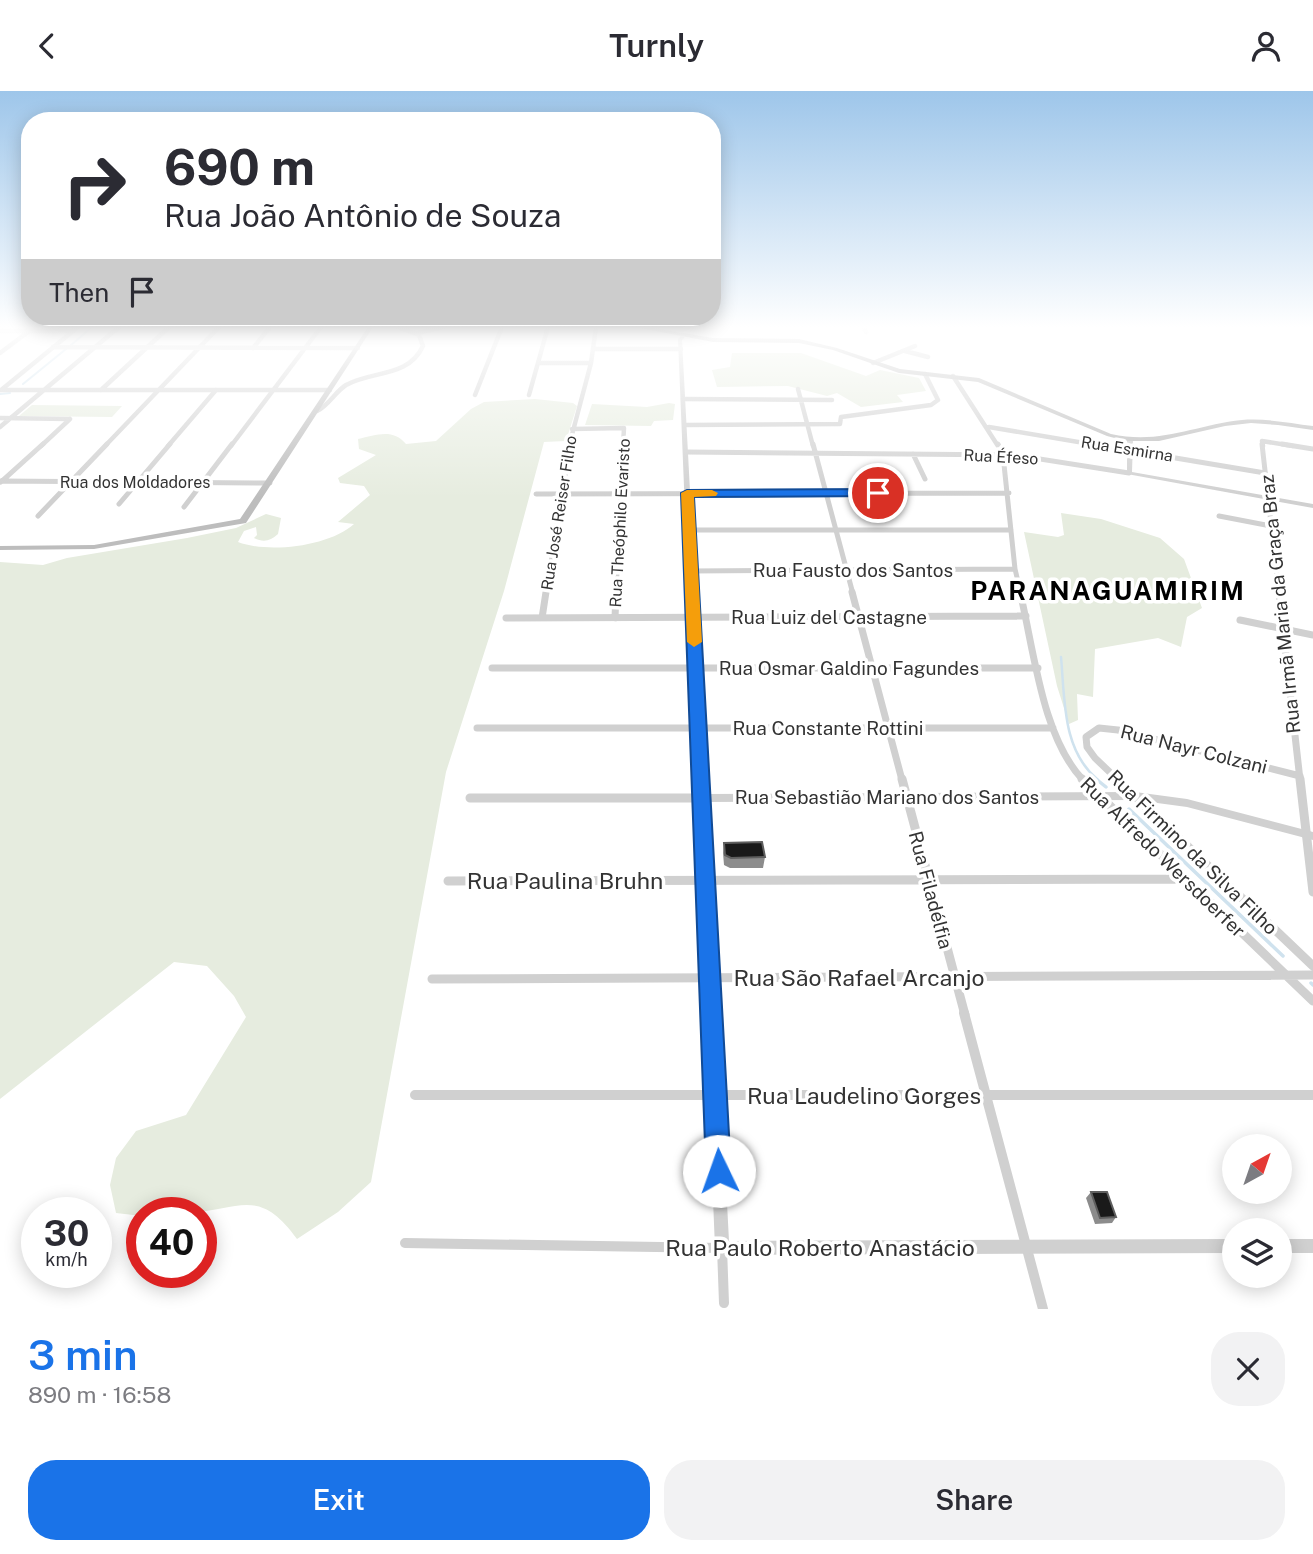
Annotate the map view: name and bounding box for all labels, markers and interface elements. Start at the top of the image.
icon: back [28,27,66,65]
text: Turnly [609,27,704,64]
icon: person [1247,27,1285,65]
text: 690 m [164,138,315,196]
icon: right [49,140,140,231]
text: Rua João Antônio de Souza [164,197,561,234]
icon: arrive [123,273,161,311]
text: Then [49,277,109,308]
street label: Rua Esmirna [1080,432,1174,466]
street label: Rua José Reiser Filho [537,434,581,592]
street label: Rua Theóphilo Evaristo [606,438,634,608]
street label: Rua Éfeso [963,445,1039,468]
pin [848,463,908,523]
street label: Rua dos Moldadores [60,473,210,492]
street label: Rua Irmã Maria da Graça Braz [1255,473,1305,735]
icon: arrive [859,474,897,512]
street label: Rua Fausto dos Santos [753,559,953,581]
district label: PARANAGUAMIRIM [970,575,1246,606]
street label: Rua Luiz del Castagne [731,606,927,628]
street label: Rua Osmar Galdino Fagundes [719,657,979,679]
street label: Rua Constante Rottini [733,717,923,739]
street label: Rua Nayr Colzani [1118,720,1270,778]
street label: Rua Firmino da Silva Filho [1104,765,1282,939]
street label: Rua Alfredo Wersdoerfer [1076,773,1250,941]
street label: Rua Sebastião Mariano dos Santos [735,786,1039,808]
street label: Rua Filadélfia [905,829,957,951]
street label: Rua Paulina Bruhn [467,867,663,894]
street label: Rua São Rafael Arcanjo [733,964,985,991]
street label: Rua Laudelino Gorges [747,1082,981,1109]
position arrow [682,1134,756,1208]
north arrow [1222,1134,1292,1204]
map controls [1222,1134,1292,1288]
speed limit sign: 40 [126,1197,217,1288]
text: 30 [44,1213,89,1254]
button: layers [1222,1218,1292,1288]
street label: Rua Paulo Roberto Anastácio [665,1234,975,1261]
text: km/h [45,1249,88,1270]
text: 3 min [28,1330,138,1379]
button: close [1211,1332,1285,1406]
text: 890 m · 16:58 [28,1381,171,1408]
button: Exit [28,1460,650,1540]
button: Share [664,1460,1285,1540]

